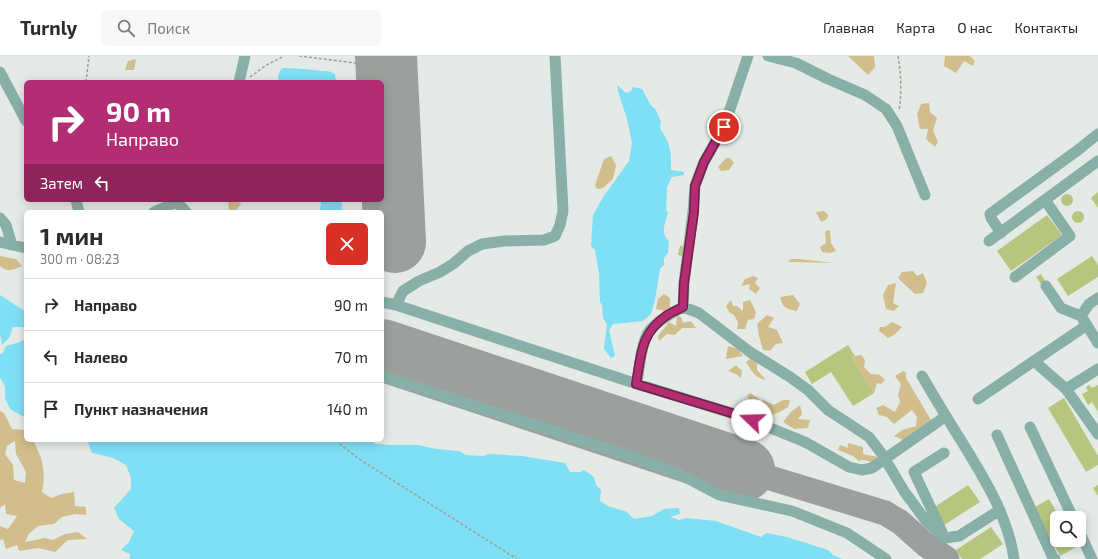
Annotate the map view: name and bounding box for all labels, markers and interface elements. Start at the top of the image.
search box [101,10,381,46]
text: Turnly [20,16,77,39]
icon: search [115,17,137,39]
text: Поиск [147,19,190,37]
text: Главная [823,19,874,36]
text: Карта [896,19,935,36]
text: О нас [957,19,993,36]
text: Контакты [1015,19,1078,36]
text: 90 m [106,94,171,128]
icon: right [40,96,92,148]
pin [707,110,741,144]
icon: arrive [713,116,735,138]
text: Направо [106,128,179,150]
icon: left [91,172,113,194]
text: Затем [40,174,83,192]
text: 1 мин [40,221,104,250]
button: close [326,223,368,265]
text: 300 m · 08:23 [40,251,119,267]
icon: right [40,294,62,316]
text: Направо [74,296,137,314]
text: 90 m [334,296,368,314]
icon: left [40,346,62,368]
text: Налево [74,348,128,366]
text: 70 m [335,348,368,366]
icon: arrive [40,398,62,420]
position arrow [731,399,773,441]
text: Пункт назначения [74,400,208,418]
text: 140 m [327,400,368,418]
map controls [1050,511,1086,547]
button: search [1050,511,1086,547]

